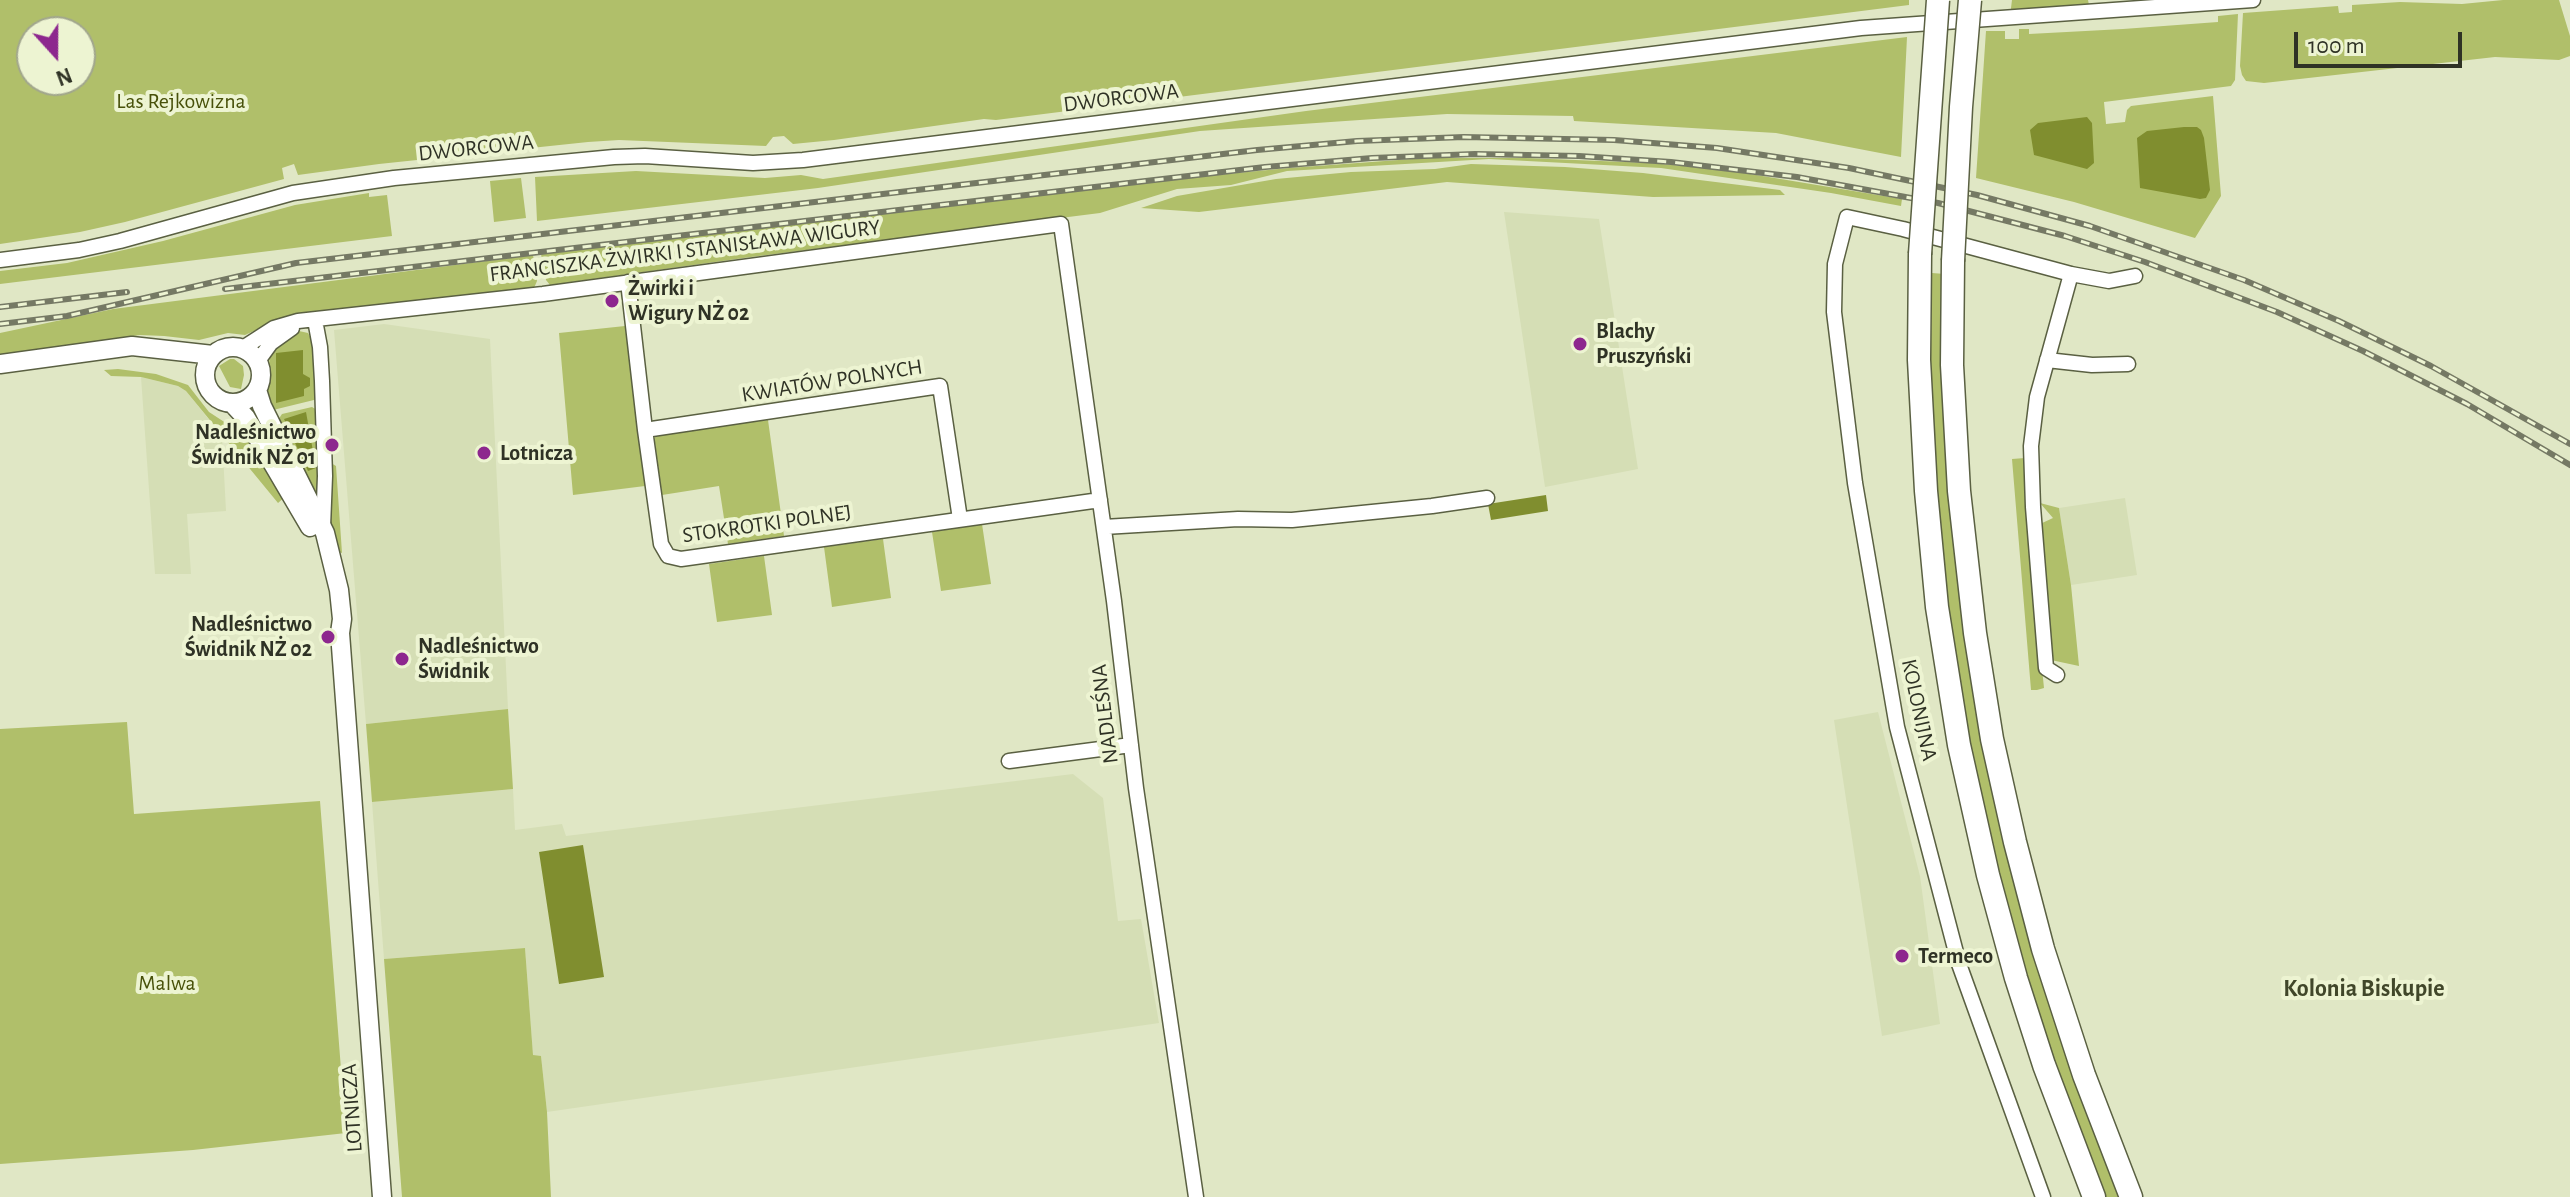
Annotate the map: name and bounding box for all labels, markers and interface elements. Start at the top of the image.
north arrow [16,16,96,96]
scale bar [2298,16,2466,66]
text: 100 m [2308,34,2365,58]
text: N [53,64,75,90]
street label: DWORCOWA [1062,78,1180,118]
park label: Las Rejkowizna [116,88,246,114]
street label: DWORCOWA [417,129,535,167]
street label: FRANCISZKA ŻWIRKI I STANISŁAWA WIGURY [488,214,882,288]
place label: Żwirki i Wigury NŻ 02 [628,275,749,326]
marker: Żwirki i Wigury NŻ 02 [603,292,621,310]
place label: Blachy Pruszyński [1596,318,1692,370]
marker: Blachy Pruszyński [1571,335,1589,353]
street label: KWIATÓW POLNYCH [740,354,924,408]
place label: Nadleśnictwo Świdnik NŻ 01 [191,419,316,470]
marker: Nadleśnictwo Świdnik NŻ 01 [323,436,341,454]
place label: Lotnicza [500,440,573,466]
marker: Lotnicza [475,444,493,462]
street label: STOKROTKI POLNEJ [681,499,853,549]
place label: Nadleśnictwo Świdnik NŻ 02 [185,611,312,662]
marker: Nadleśnictwo Świdnik NŻ 02 [319,628,337,646]
place label: Nadleśnictwo Świdnik [418,633,539,684]
marker: Nadleśnictwo Świdnik [393,650,411,668]
street label: KOLONIJNA [1895,657,1943,763]
street label: NADLEŚNA [1086,663,1124,765]
place label: Termeco [1918,943,1993,969]
marker: Termeco [1893,947,1911,965]
park label: Malwa [138,970,196,996]
district label: Kolonia Biskupie [2283,975,2445,1003]
street label: LOTNICZA [336,1063,368,1153]

